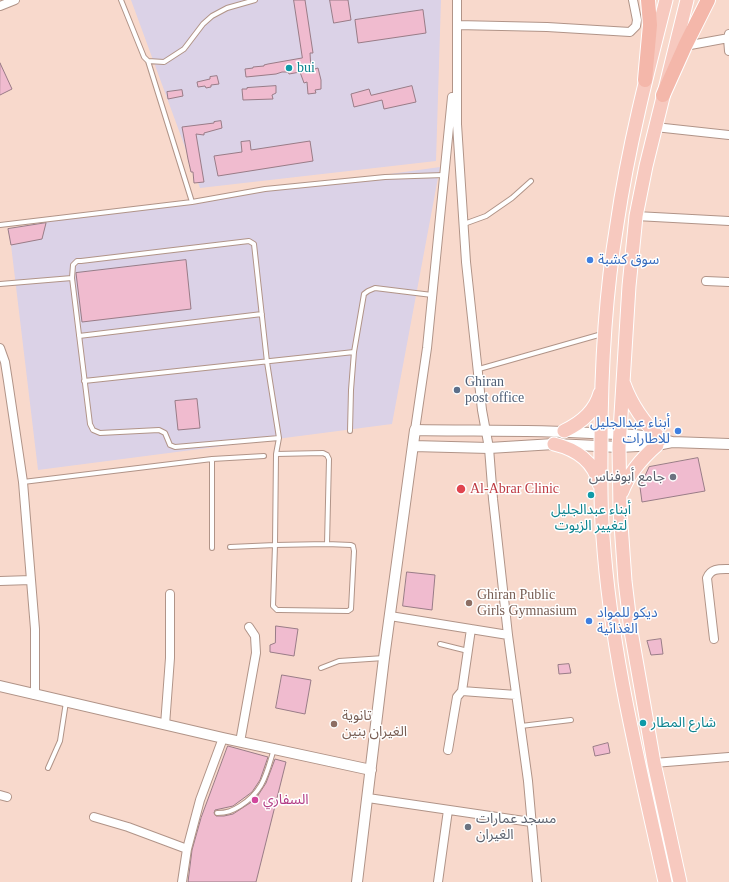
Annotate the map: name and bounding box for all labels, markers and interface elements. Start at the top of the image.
place label: bui [297,60,315,76]
marker: bui [284,63,294,73]
place label: سوق كشبة [598,252,659,268]
marker: سوق كشبة [585,255,595,265]
place label: Ghiran post office [465,374,524,406]
marker: Ghiran post office [452,385,462,395]
place label: أبناء عبدالجليل للاطارات [590,415,670,448]
marker: أبناء عبدالجليل للاطارات [673,426,683,436]
place label: جامع أبوفناس [589,469,665,485]
marker: جامع أبوفناس [668,472,678,482]
place label: Al-Abrar Clinic [470,481,559,497]
marker: Al-Abrar Clinic [455,483,467,495]
marker: أبناء عبدالجليل لتغيير الزيوت [586,490,596,500]
place label: أبناء عبدالجليل لتغيير الزيوت [551,502,631,534]
place label: Ghiran Public Girls Gymnasium [477,587,577,620]
marker: Ghiran Public Girls Gymnasium [464,598,474,608]
place label: ديكو للمواد الغذائية [597,605,658,638]
marker: ديكو للمواد الغذائية [584,616,594,626]
place label: تانوية الغيران بنين [342,708,407,740]
place label: شارع المطار [651,715,716,731]
marker: شارع المطار [638,718,648,728]
marker: تانوية الغيران بنين [329,719,339,729]
place label: السفاري [263,792,309,808]
marker: السفاري [250,795,260,805]
place label: مسجد عمارات الغيران [476,811,556,844]
marker: مسجد عمارات الغيران [463,822,473,832]

